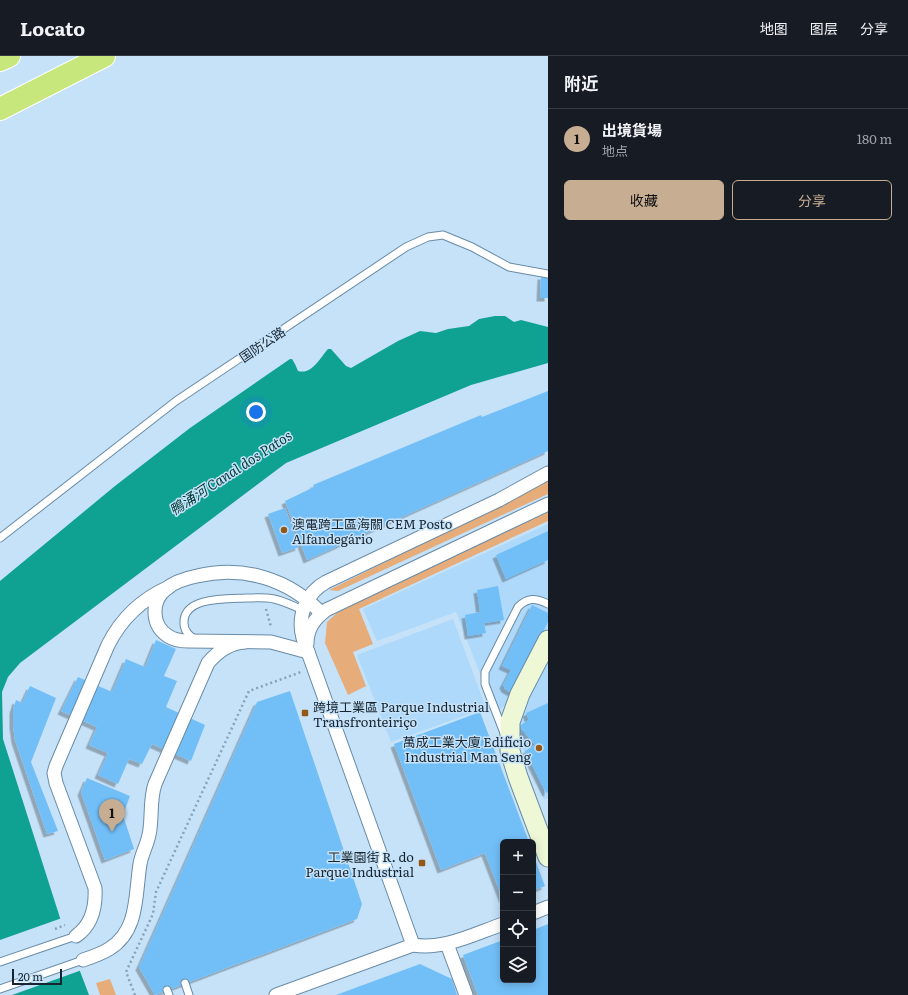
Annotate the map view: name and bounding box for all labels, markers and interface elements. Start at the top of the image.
text: Locato [20,14,85,42]
text: 地图 [760,18,788,38]
text: 图层 [810,18,838,38]
text: 分享 [860,18,888,38]
text: 附近 [564,70,598,95]
text: 出境貨場 [602,118,662,141]
text: 1 [574,129,580,148]
text: 180 m [857,129,892,148]
text: 地点 [602,141,628,160]
button: 收藏 [564,180,724,220]
button: 分享 [732,180,892,220]
street label: 国防公路 [235,322,289,366]
your location [246,402,266,422]
water label: 鴨涌河 Canal dos Patos [165,425,295,519]
place label: 澳電跨工區海關 CEM Posto Alfandegário [292,514,453,548]
marker: 澳電跨工區海關 CEM Posto Alfandegário [279,525,289,535]
place label: 跨境工業區 Parque Industrial Transfronteiriço [313,697,490,731]
marker: 跨境工業區 Parque Industrial Transfronteiriço [300,708,310,718]
place label: 萬成工業大廈 Edifício Industrial Man Seng [403,732,532,766]
marker: 萬成工業大廈 Edifício Industrial Man Seng [534,743,544,753]
pin: 1 [99,799,125,832]
map controls [500,839,536,983]
button: + [500,839,536,875]
place label: 工業園街 R. do Parque Industrial [306,847,415,881]
marker: 工業園街 R. do Parque Industrial [417,858,427,868]
button: − [500,875,536,911]
button: locate [500,911,536,947]
button: layers [500,947,536,983]
scale bar [12,967,62,986]
text: 20 m [18,968,43,984]

